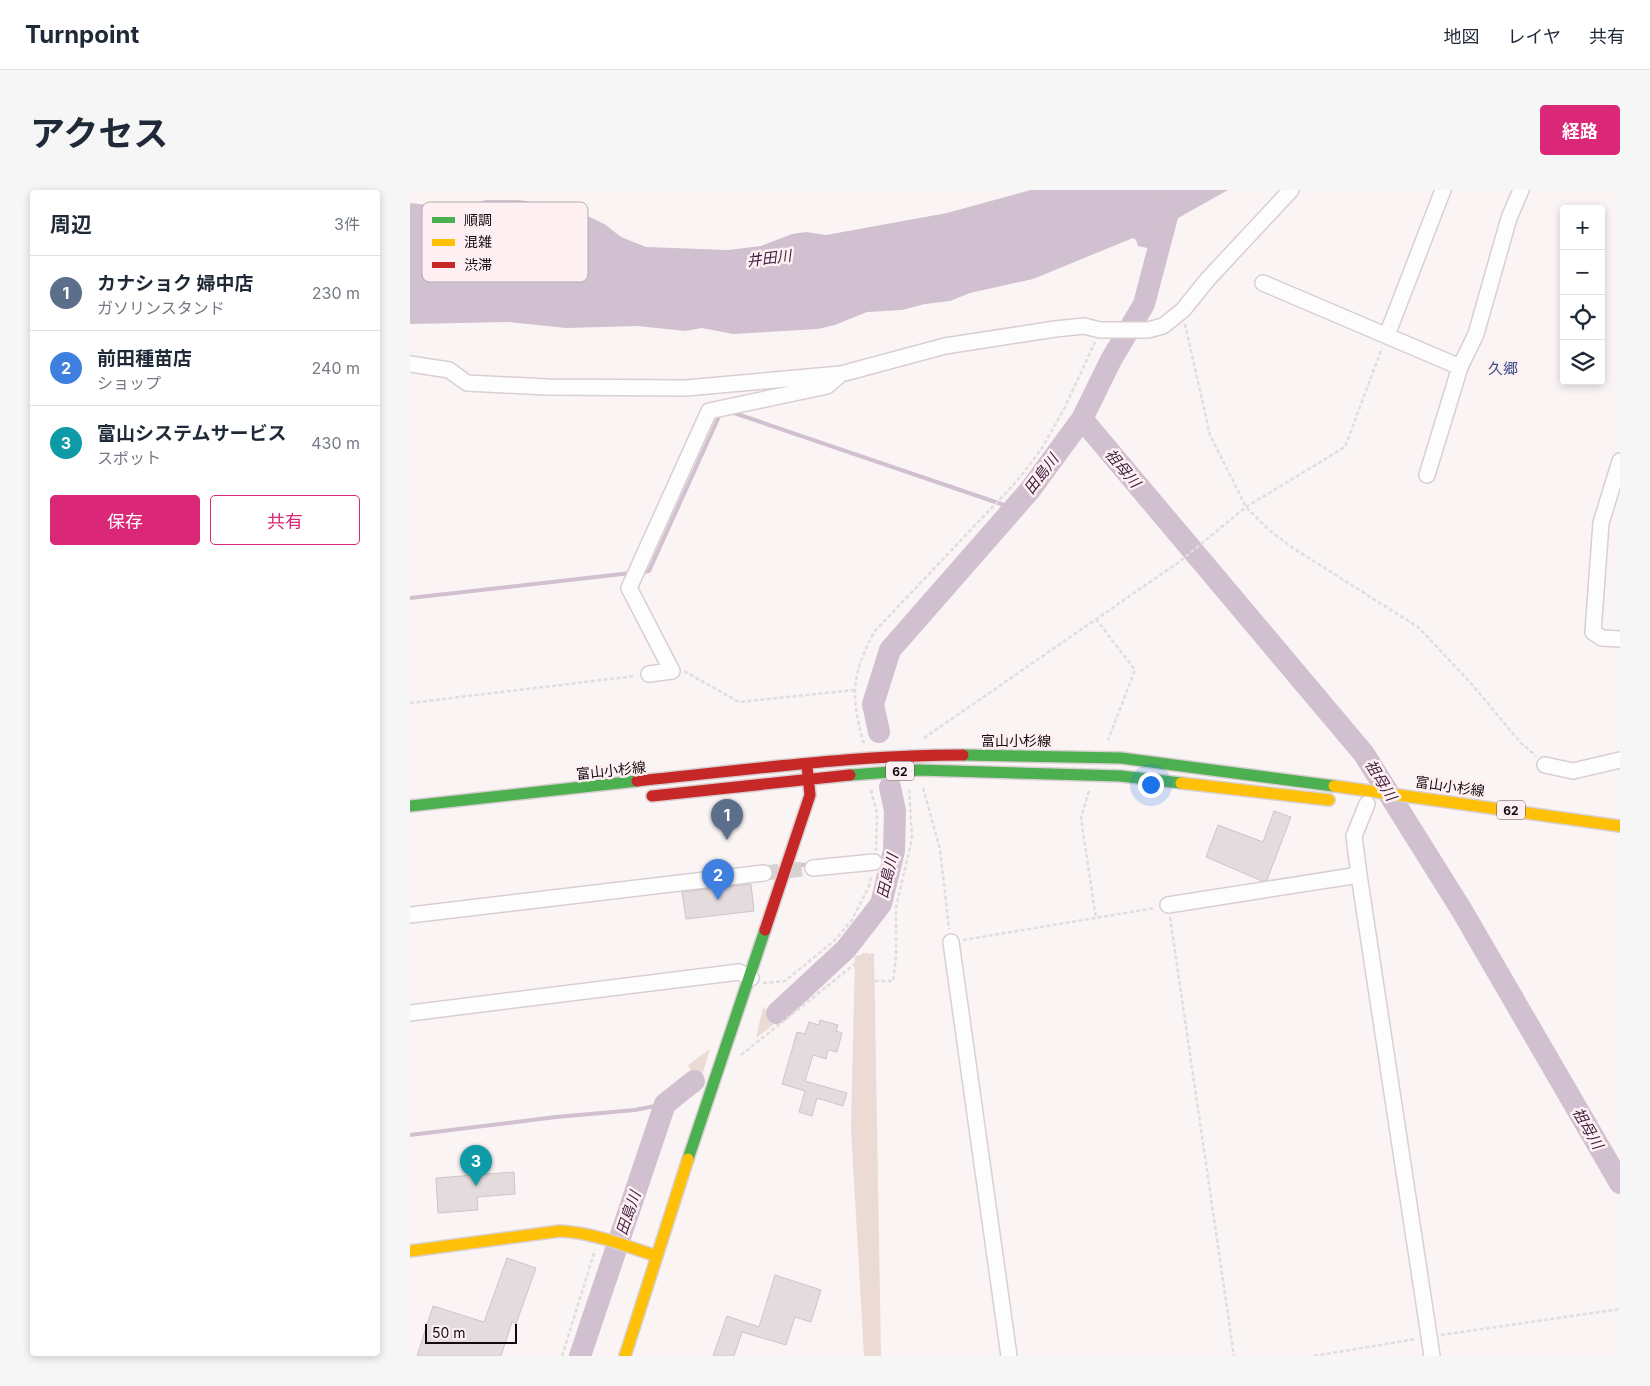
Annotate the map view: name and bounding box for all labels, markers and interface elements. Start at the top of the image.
text: Turnpoint [25,20,139,49]
text: 地図 [1444,26,1480,47]
text: レイヤ [1508,26,1561,47]
text: 共有 [1589,26,1625,47]
button: 経路 [1540,105,1620,155]
text: アクセス [30,112,168,154]
legend [422,202,588,282]
map controls [1560,205,1605,385]
button: + [1560,205,1605,250]
text: 順調 [464,211,492,228]
text: 周辺 [50,212,92,237]
text: 3件 [334,214,360,234]
text: 混雑 [464,233,492,250]
water label: 井田川 [746,246,794,270]
button: − [1560,250,1605,295]
text: 渋滞 [464,256,492,273]
text: カナショク 婦中店 [97,272,254,295]
text: 1 [63,283,69,303]
text: 230 m [312,283,360,303]
button: locate [1560,295,1605,340]
text: ガソリンスタンド [97,298,225,318]
button: layers [1560,340,1605,385]
text: 前田種苗店 [97,347,192,370]
text: 2 [61,358,71,378]
text: 240 m [312,358,360,378]
district label: 久郷 [1488,359,1518,378]
text: ショップ [97,373,161,393]
text: 富山システムサービス [97,422,286,445]
text: 3 [61,433,71,453]
text: 430 m [311,433,360,453]
water label: 祖母川 [1101,445,1146,493]
text: スポット [97,448,161,468]
water label: 田島川 [1020,449,1063,498]
button: 保存 [50,495,200,545]
button: 共有 [210,495,360,545]
street label: 富山小杉線 [981,732,1051,749]
water label: 祖母川 [1361,756,1402,806]
street label: 富山小杉線 [575,758,647,782]
road number: 62 [886,762,914,780]
your location [1138,772,1164,798]
street label: 富山小杉線 [1414,773,1486,799]
pin: 1 [711,799,743,840]
road number: 62 [1497,800,1525,820]
water label: 田島川 [872,850,902,900]
pin: 2 [702,859,734,900]
water label: 祖母川 [1569,1104,1608,1154]
pin: 3 [460,1145,492,1186]
water label: 田島川 [612,1187,645,1237]
scale bar [425,1321,518,1344]
text: 50 m [432,1324,466,1341]

